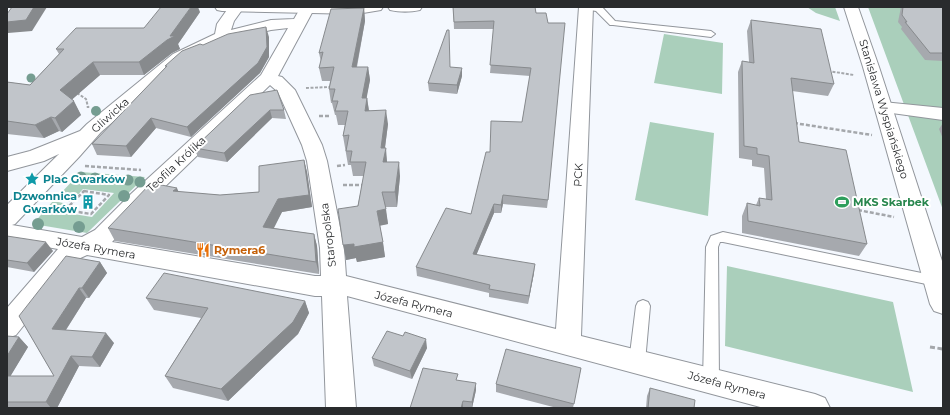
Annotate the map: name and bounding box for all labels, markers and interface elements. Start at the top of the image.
street label: Stanisława Wyspiańskiego [856,37,912,181]
street label: Gliwicka [88,94,132,136]
street label: Teofila Królika [143,133,209,195]
street label: PCK [570,163,586,187]
place icon: Plac Gwarków [24,171,40,187]
place label: Plac Gwarków [43,172,126,186]
place label: Dzwonnica Gwarków [13,189,78,216]
building icon: Dzwonnica Gwarków [80,194,96,210]
sports icon: MKS Skarbek [834,194,850,210]
place label: MKS Skarbek [853,195,930,209]
street label: Staropolska [317,202,339,268]
street label: Józefa Rymera [54,234,137,262]
restaurant icon: Rymera6 [195,242,211,258]
place label: Rymera6 [214,243,265,257]
street label: Józefa Rymera [372,287,455,320]
street label: Józefa Rymera [686,368,768,402]

